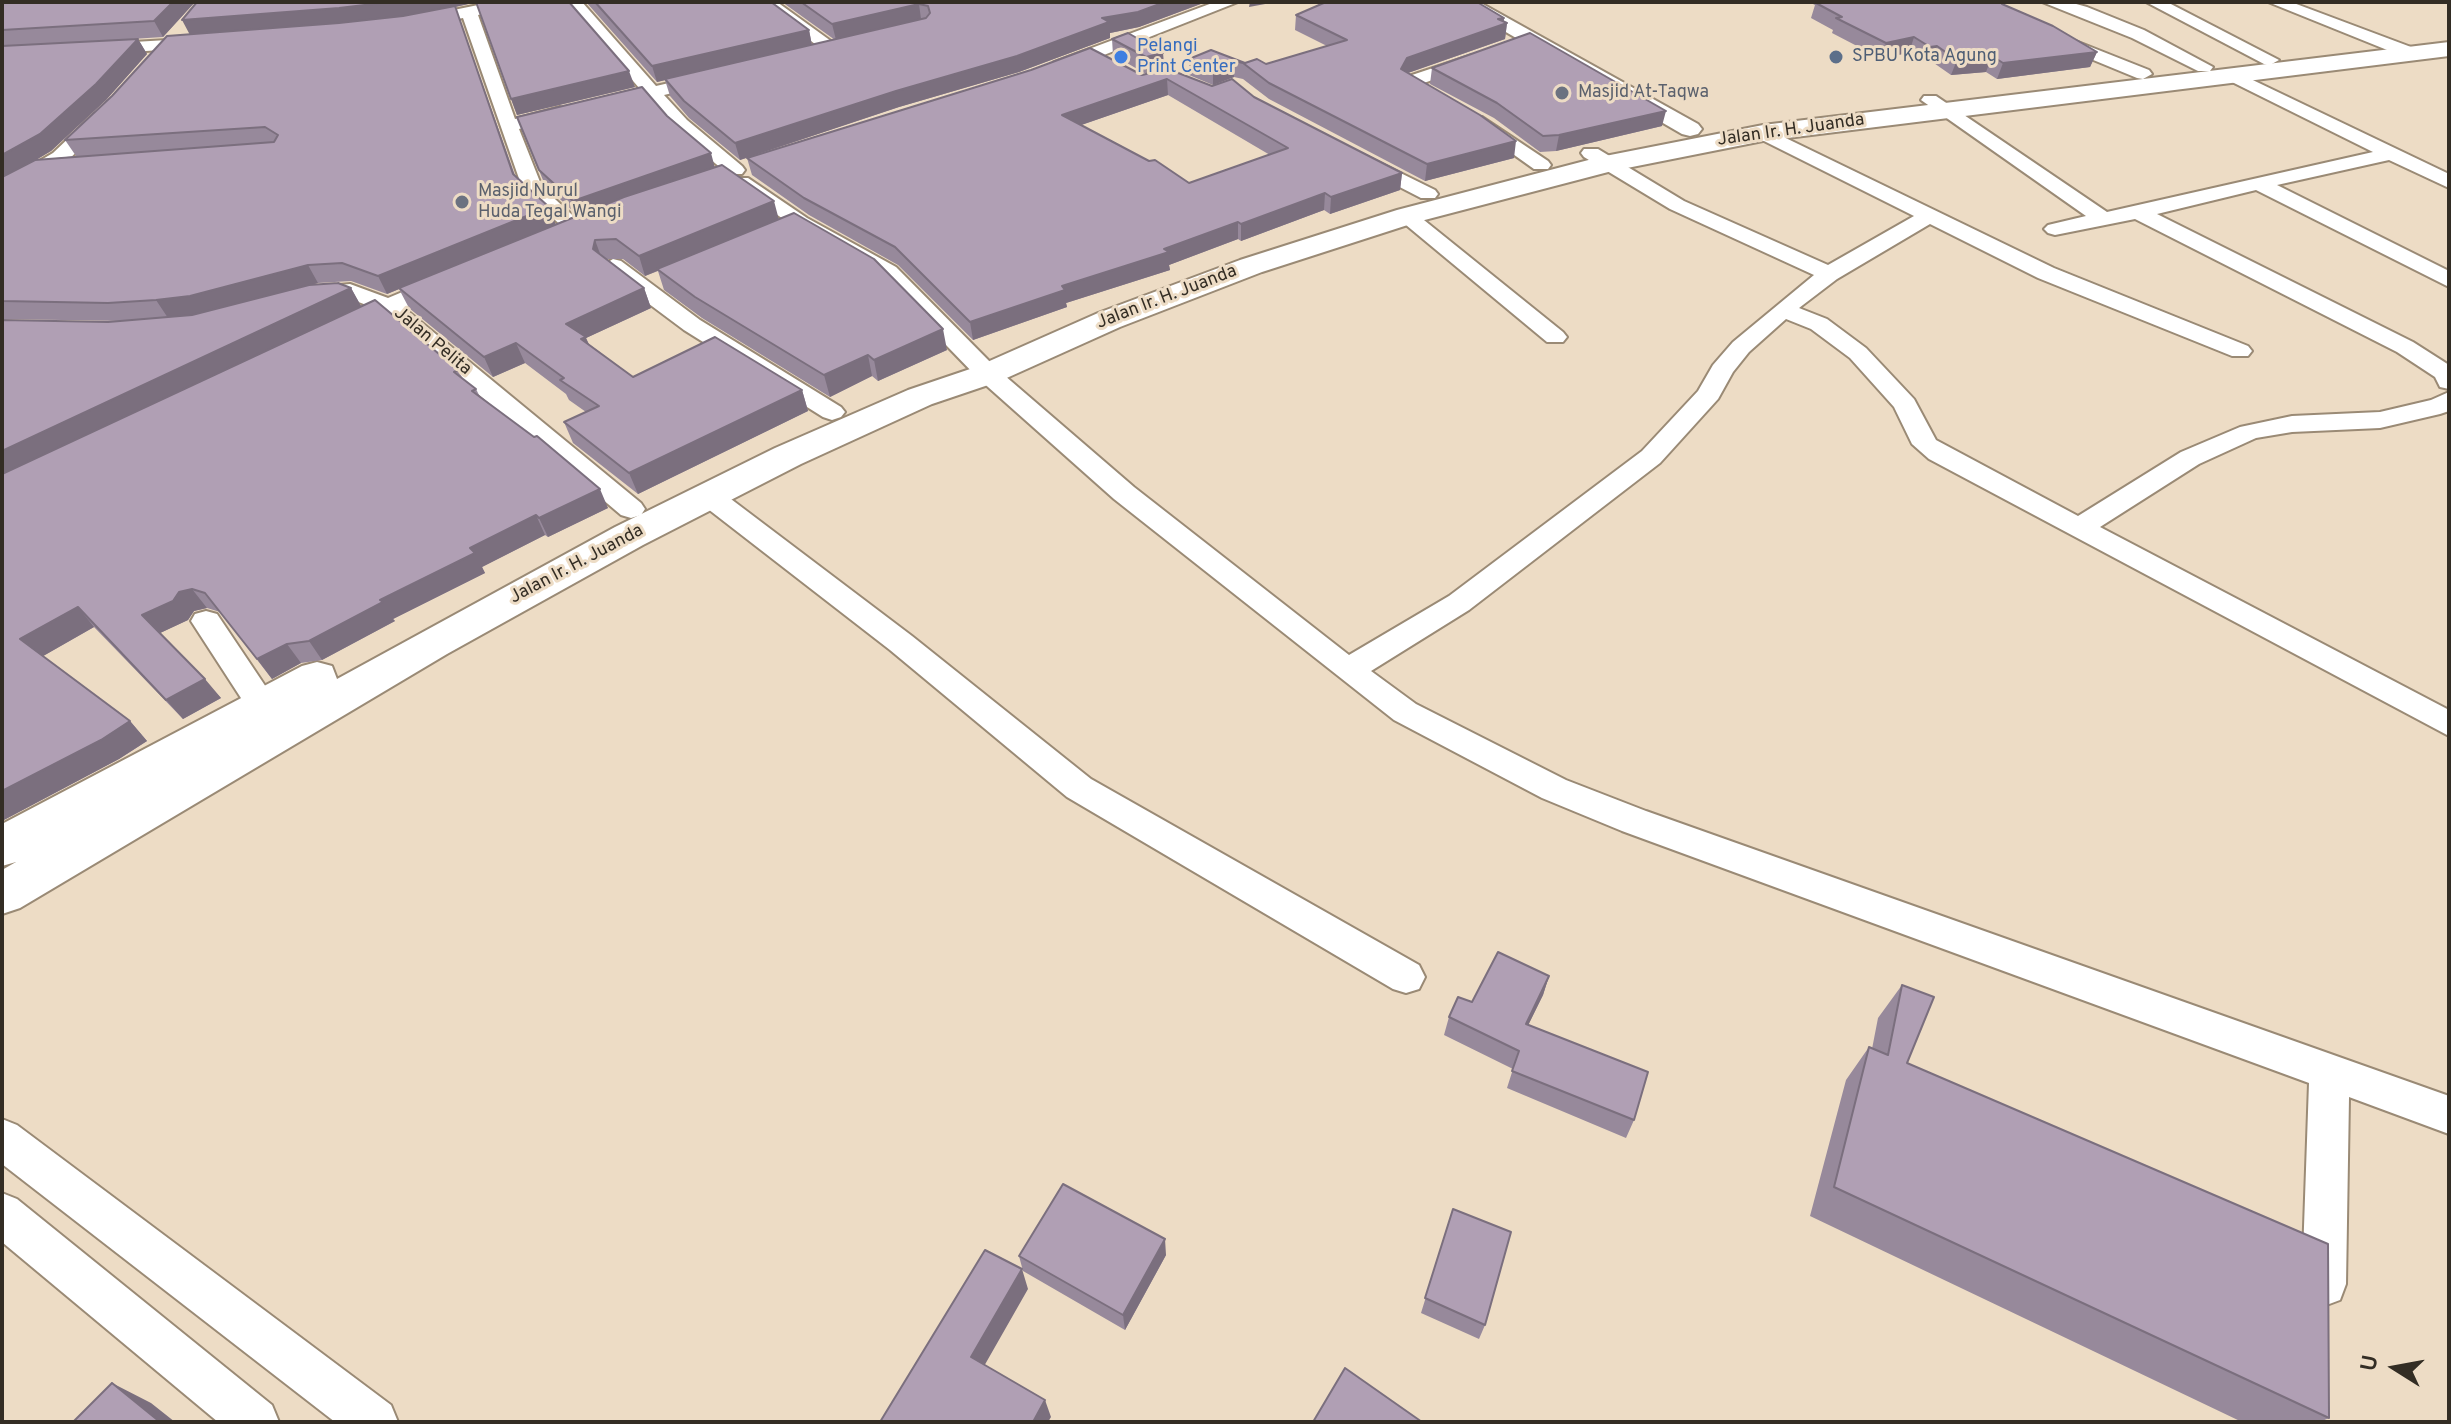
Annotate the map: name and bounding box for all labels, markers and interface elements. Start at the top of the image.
place label: Pelangi Print Center [1137,36,1236,78]
place label: SPBU Kota Agung [1852,46,1997,68]
marker: Pelangi Print Center [1112,48,1130,66]
marker: SPBU Kota Agung [1827,48,1845,66]
place label: Masjid At-Taqwa [1578,82,1709,104]
marker: Masjid At-Taqwa [1553,84,1571,102]
street label: Jalan Ir. H. Juanda [1716,110,1866,152]
place label: Masjid Nurul Huda Tegal Wangi [478,181,621,224]
marker: Masjid Nurul Huda Tegal Wangi [453,193,471,211]
street label: Jalan Ir. H. Juanda [1094,261,1240,335]
street label: Jalan Pelita [389,303,475,381]
street label: Jalan Ir. H. Juanda [506,521,648,609]
north arrow [2355,1328,2435,1408]
text: U [2356,1353,2386,1374]

